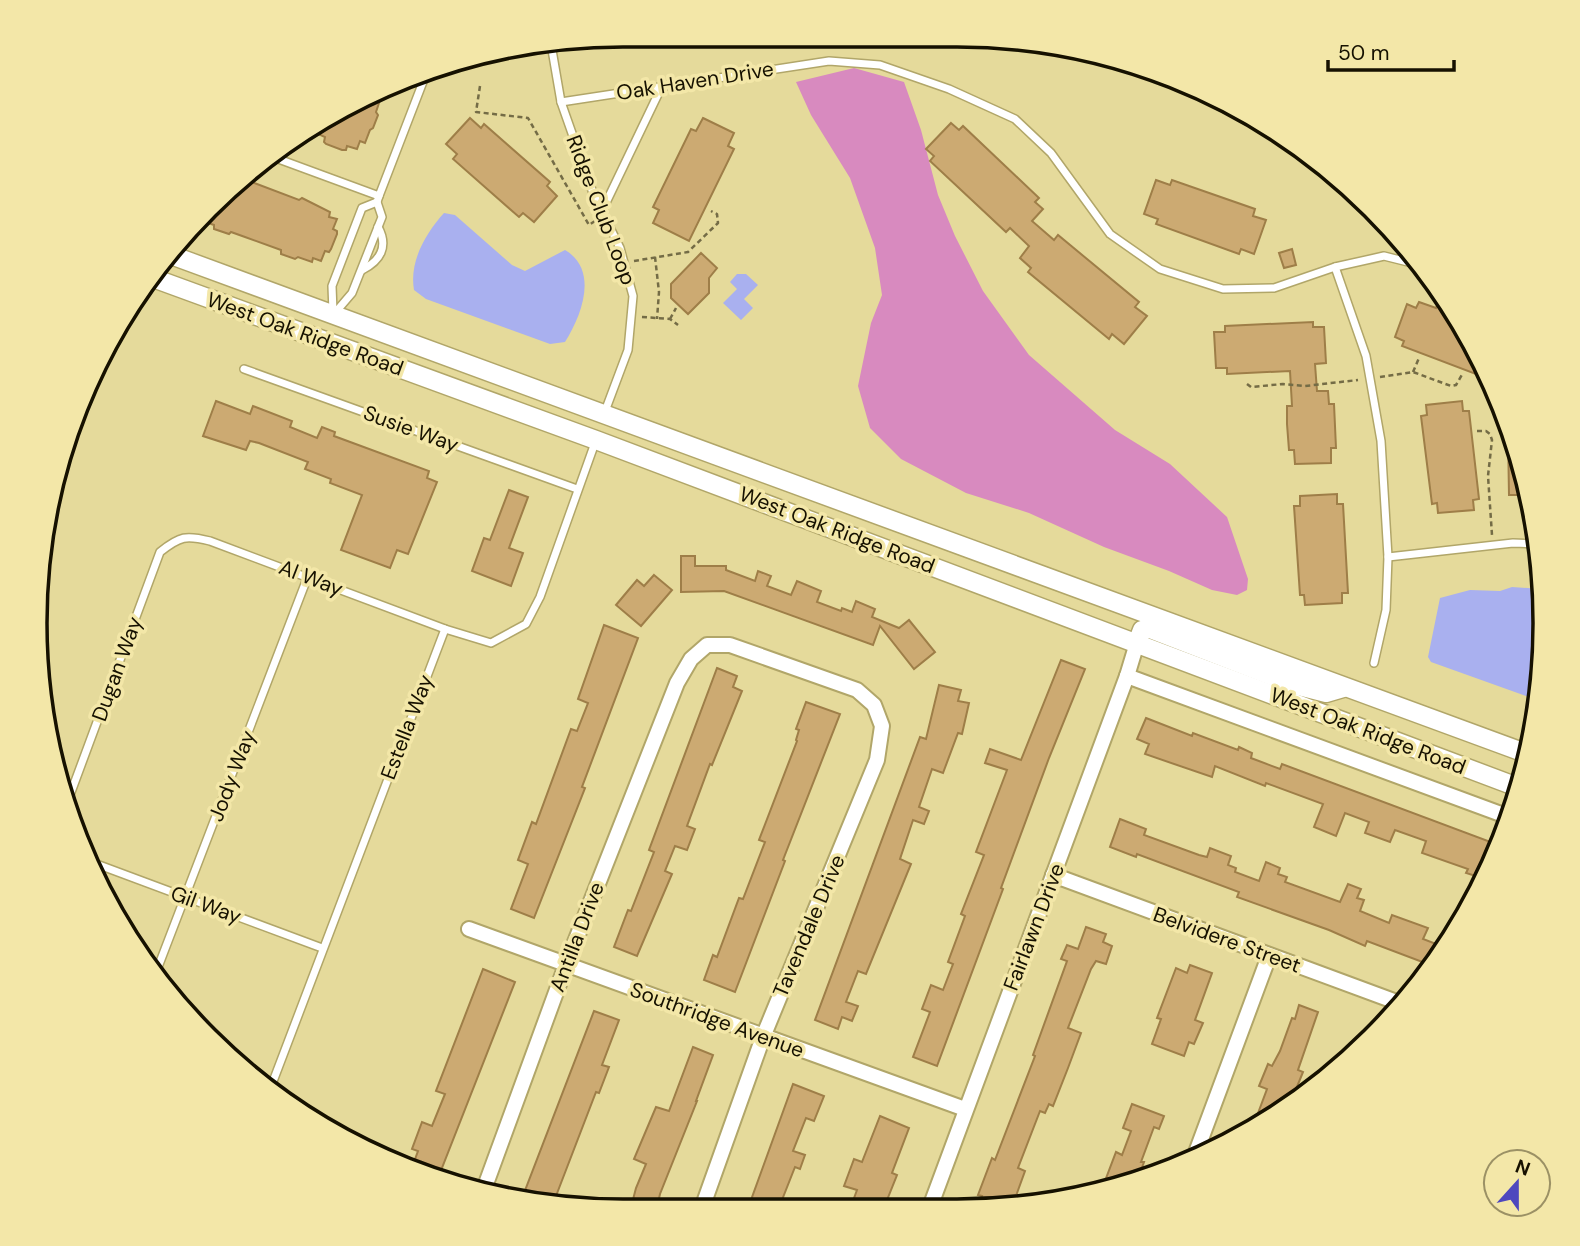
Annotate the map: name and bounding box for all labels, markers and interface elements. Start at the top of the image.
scale bar [1328,28,1454,72]
text: 50 m [1338,39,1389,67]
street label: Oak Haven Drive [614,55,776,107]
street label: Ridge Club Loop [559,131,643,289]
street label: West Oak Ridge Road [203,285,407,383]
street label: Susie Way [360,399,463,459]
street label: West Oak Ridge Road [735,480,939,580]
street label: Al Way [275,553,347,603]
street label: Dugan Way [85,613,149,725]
street label: Estella Way [374,670,440,783]
street label: West Oak Ridge Road [1266,681,1470,781]
street label: Jody Way [202,726,262,826]
street label: Tavendale Drive [766,850,852,1002]
street label: Fairlawn Drive [997,859,1071,995]
street label: Antilla Drive [543,878,611,996]
street label: Gil Way [167,879,246,931]
street label: Belvidere Street [1149,900,1305,980]
street label: Southridge Avenue [626,976,808,1064]
north arrow [1482,1148,1552,1218]
text: N [1512,1153,1534,1182]

